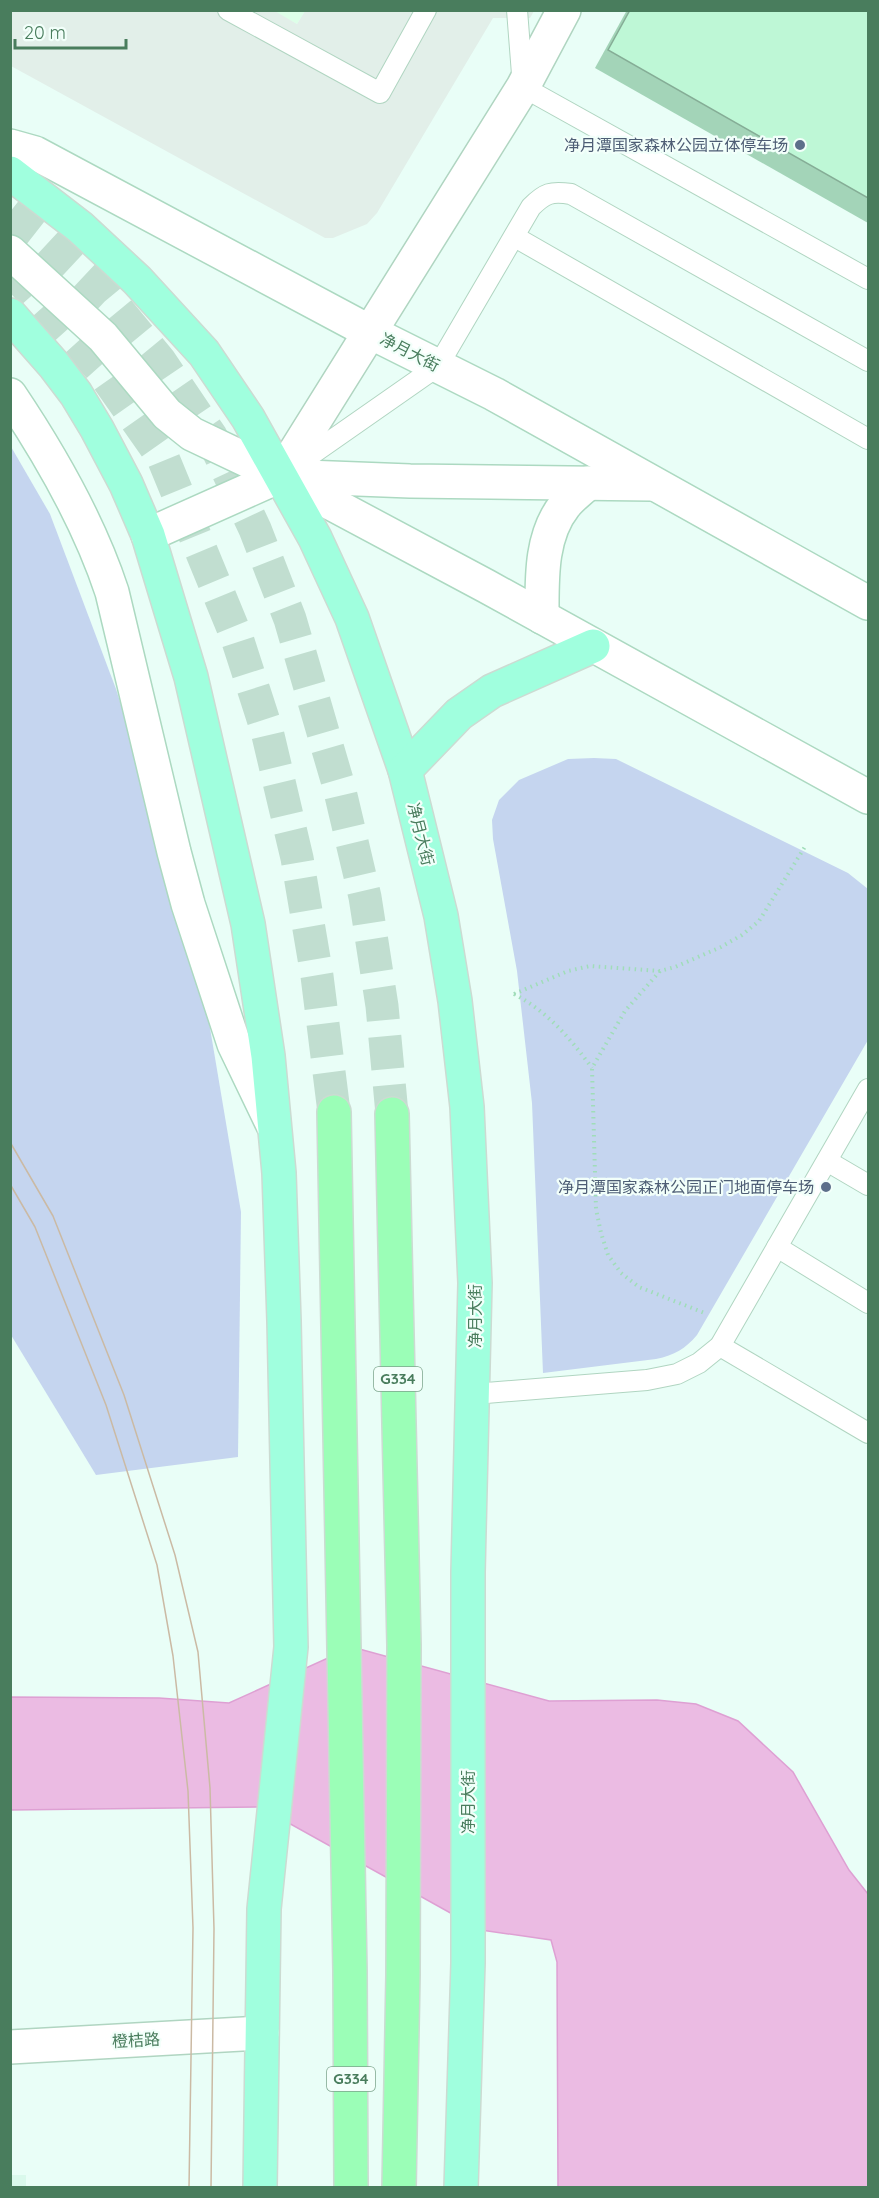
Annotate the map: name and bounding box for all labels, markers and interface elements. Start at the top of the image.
scale bar [15,12,126,50]
text: 20 m [24,21,66,44]
place label: 净月潭国家森林公园立体停车场 [564,135,788,155]
marker: 净月潭国家森林公园立体停车场 [793,138,807,152]
street label: 净月大街 [377,329,443,375]
street label: 净月大街 [404,801,438,867]
place label: 净月潭国家森林公园正门地面停车场 [558,1177,814,1197]
marker: 净月潭国家森林公园正门地面停车场 [819,1180,833,1194]
street label: 净月大街 [465,1284,485,1348]
road number: G334 [374,1367,422,1391]
street label: 净月大街 [458,1770,478,1834]
street label: 橙桔路 [112,2029,160,2051]
road number: G334 [327,2067,375,2091]

